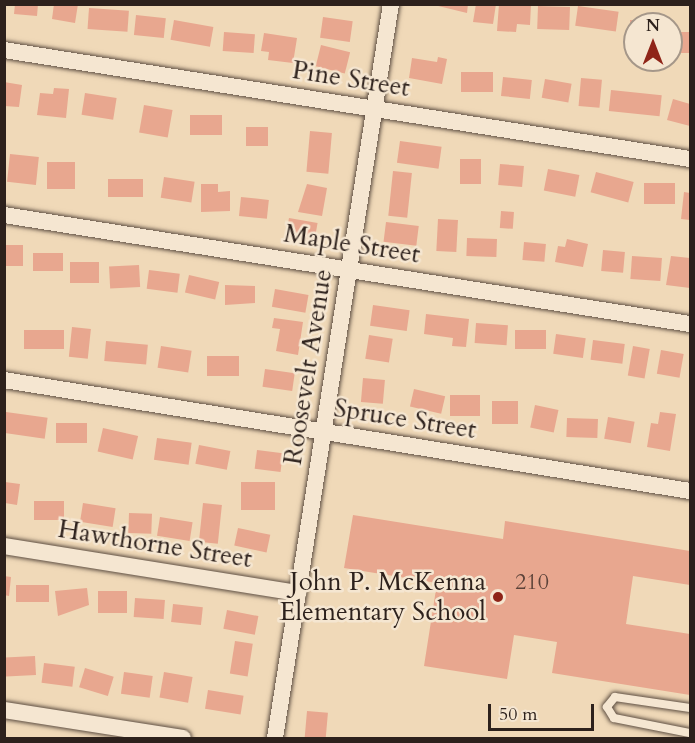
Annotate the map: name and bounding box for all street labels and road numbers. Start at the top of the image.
street label: Pine Street [290,54,412,104]
street label: Maple Street [282,218,422,270]
street label: Roosevelt Avenue [277,267,339,467]
street label: Spruce Street [332,392,478,446]
street label: Hawthorne Street [56,513,254,575]

